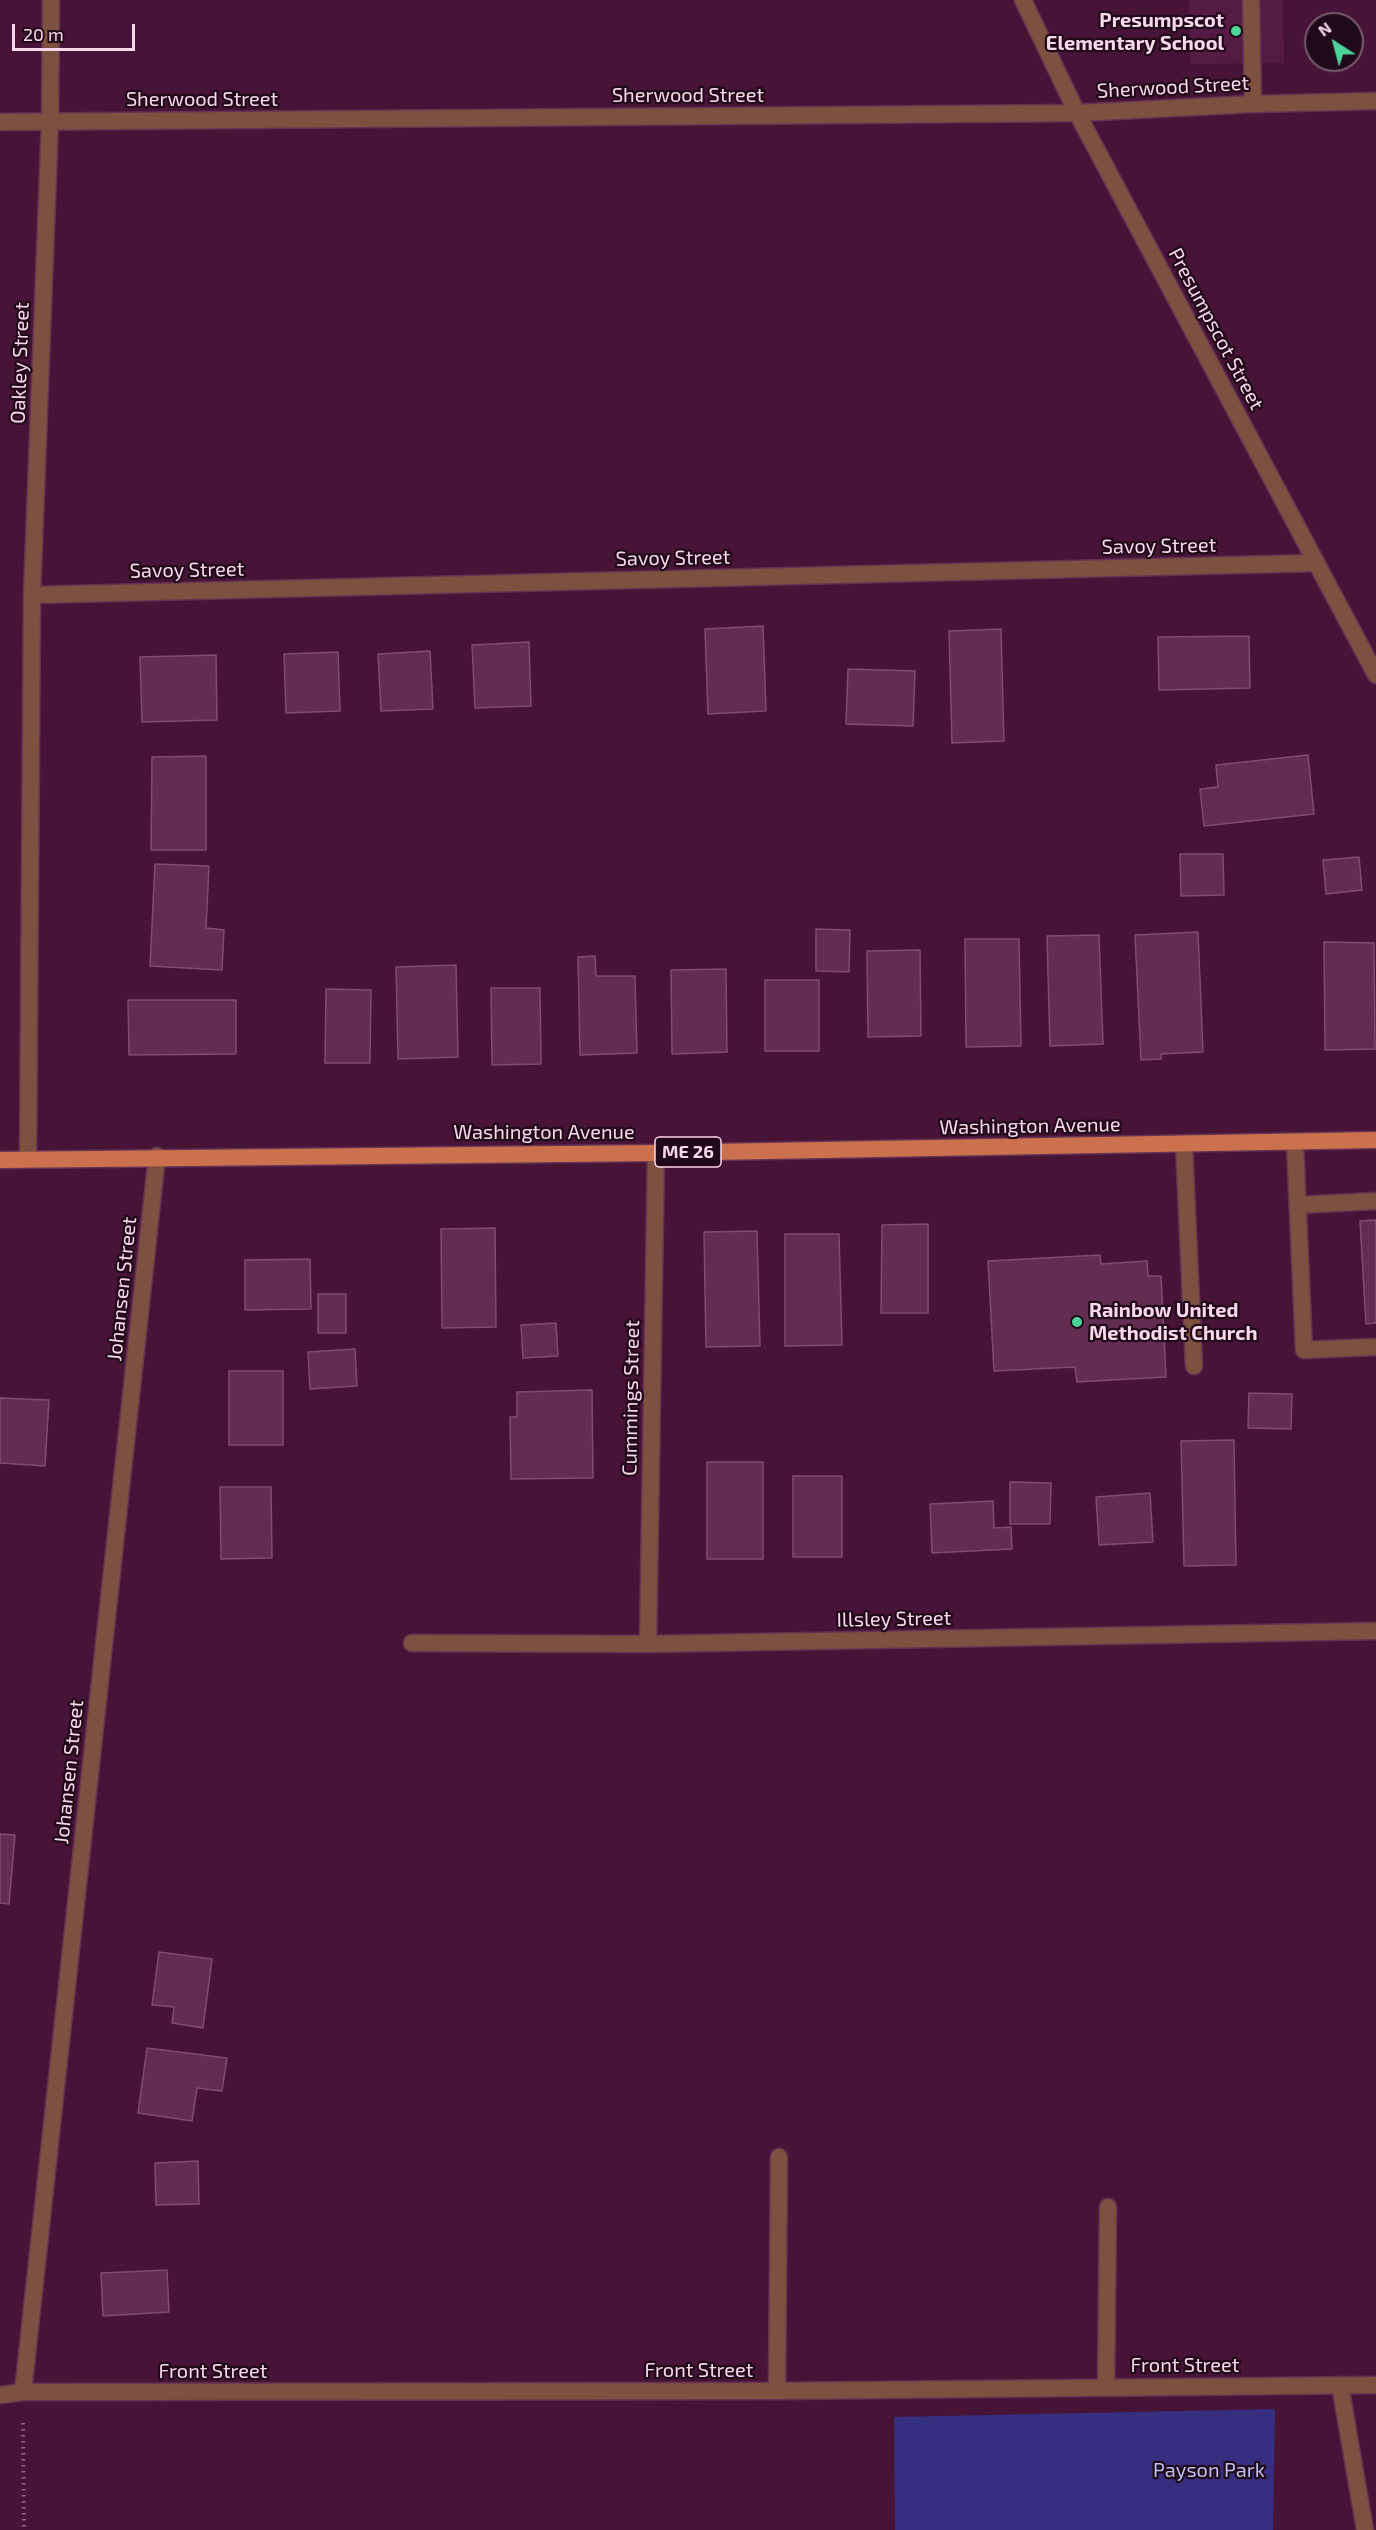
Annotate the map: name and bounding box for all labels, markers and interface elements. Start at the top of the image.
place label: Presumpscot Elementary School [1046,8,1224,55]
scale bar [15,12,138,50]
north arrow [1304,12,1364,72]
text: N [1314,18,1335,40]
text: 20 m [23,23,64,45]
marker: Presumpscot Elementary School [1229,24,1243,38]
street label: Sherwood Street [1096,71,1250,103]
street label: Sherwood Street [612,83,764,107]
street label: Sherwood Street [126,87,278,111]
street label: Presumpscot Street [1163,244,1269,414]
street label: Oakley Street [6,302,34,424]
street label: Savoy Street [1102,533,1216,559]
street label: Savoy Street [616,545,730,571]
street label: Savoy Street [130,557,244,583]
street label: Washington Avenue [939,1112,1121,1140]
street label: Washington Avenue [453,1120,635,1144]
road number: ME 26 [655,1137,721,1167]
street label: Johansen Street [102,1216,142,1362]
place label: Rainbow United Methodist Church [1089,1298,1257,1345]
marker: Rainbow United Methodist Church [1070,1315,1084,1329]
street label: Cummings Street [618,1320,644,1476]
street label: Illsley Street [837,1606,951,1632]
street label: Johansen Street [49,1699,89,1845]
street label: Front Street [1131,2353,1239,2377]
street label: Front Street [645,2358,753,2382]
street label: Front Street [159,2359,267,2383]
park label: Payson Park [1153,2458,1265,2482]

